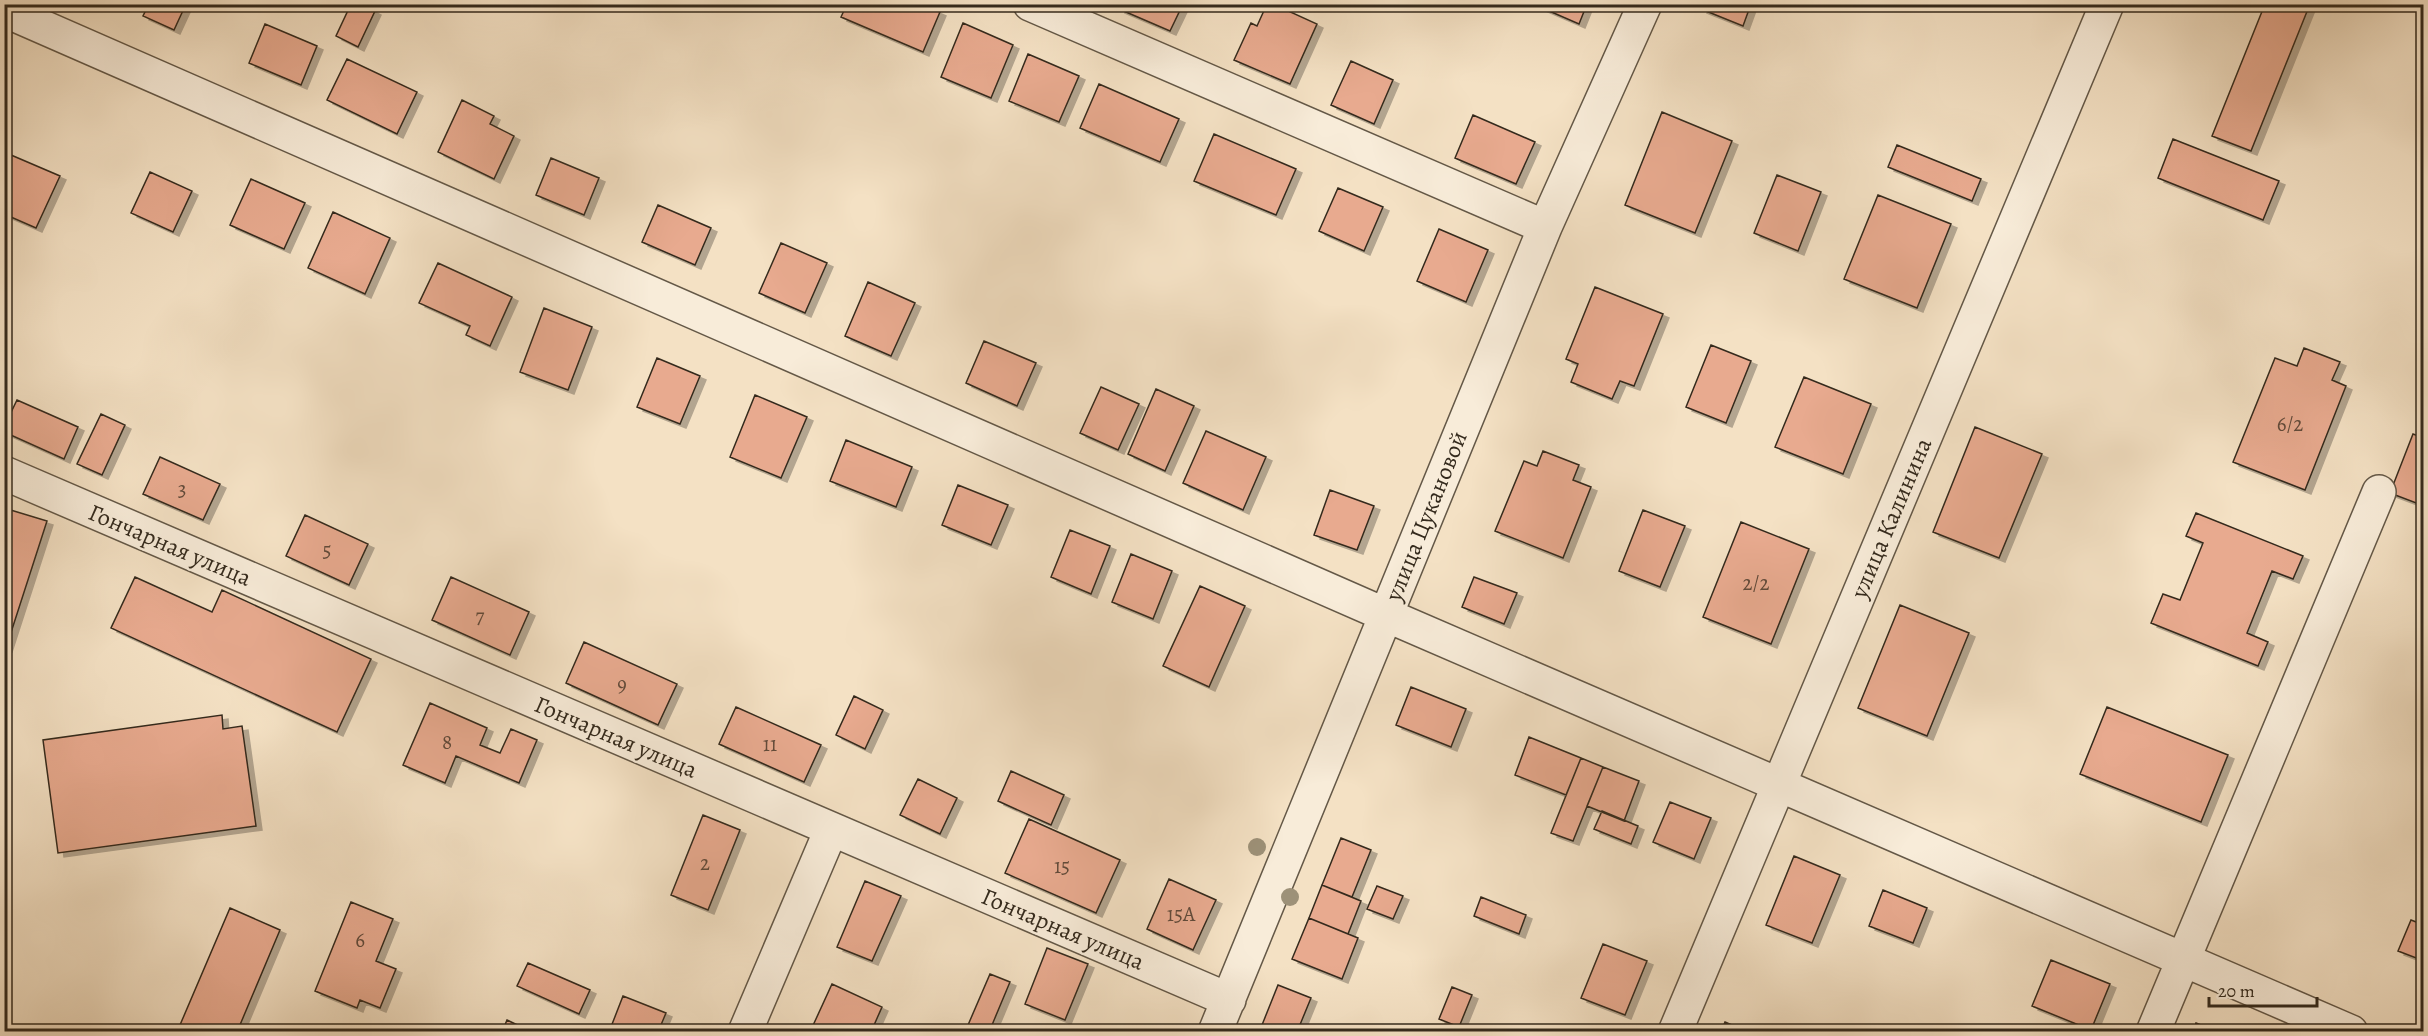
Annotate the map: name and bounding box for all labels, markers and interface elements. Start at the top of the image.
house number: 6/2 [2277,410,2303,438]
street label: улица Цукановой [1377,426,1475,607]
street label: улица Калинина [1842,433,1939,604]
house number: 3 [178,475,186,503]
street label: Гончарная улица [84,496,256,594]
house number: 5 [322,536,332,564]
house number: 2/2 [1743,569,1769,597]
house number: 7 [476,602,485,630]
house number: 9 [617,670,627,698]
street label: Гончарная улица [530,688,702,786]
house number: 8 [442,728,452,756]
house number: 11 [763,730,777,758]
house number: 2 [700,849,710,877]
house number: 15 [1054,852,1070,880]
street label: Гончарная улица [977,880,1149,978]
house number: 15А [1167,900,1196,928]
house number: 6 [355,926,365,954]
scale bar [2209,970,2317,1008]
text: 20 m [2218,979,2255,1003]

